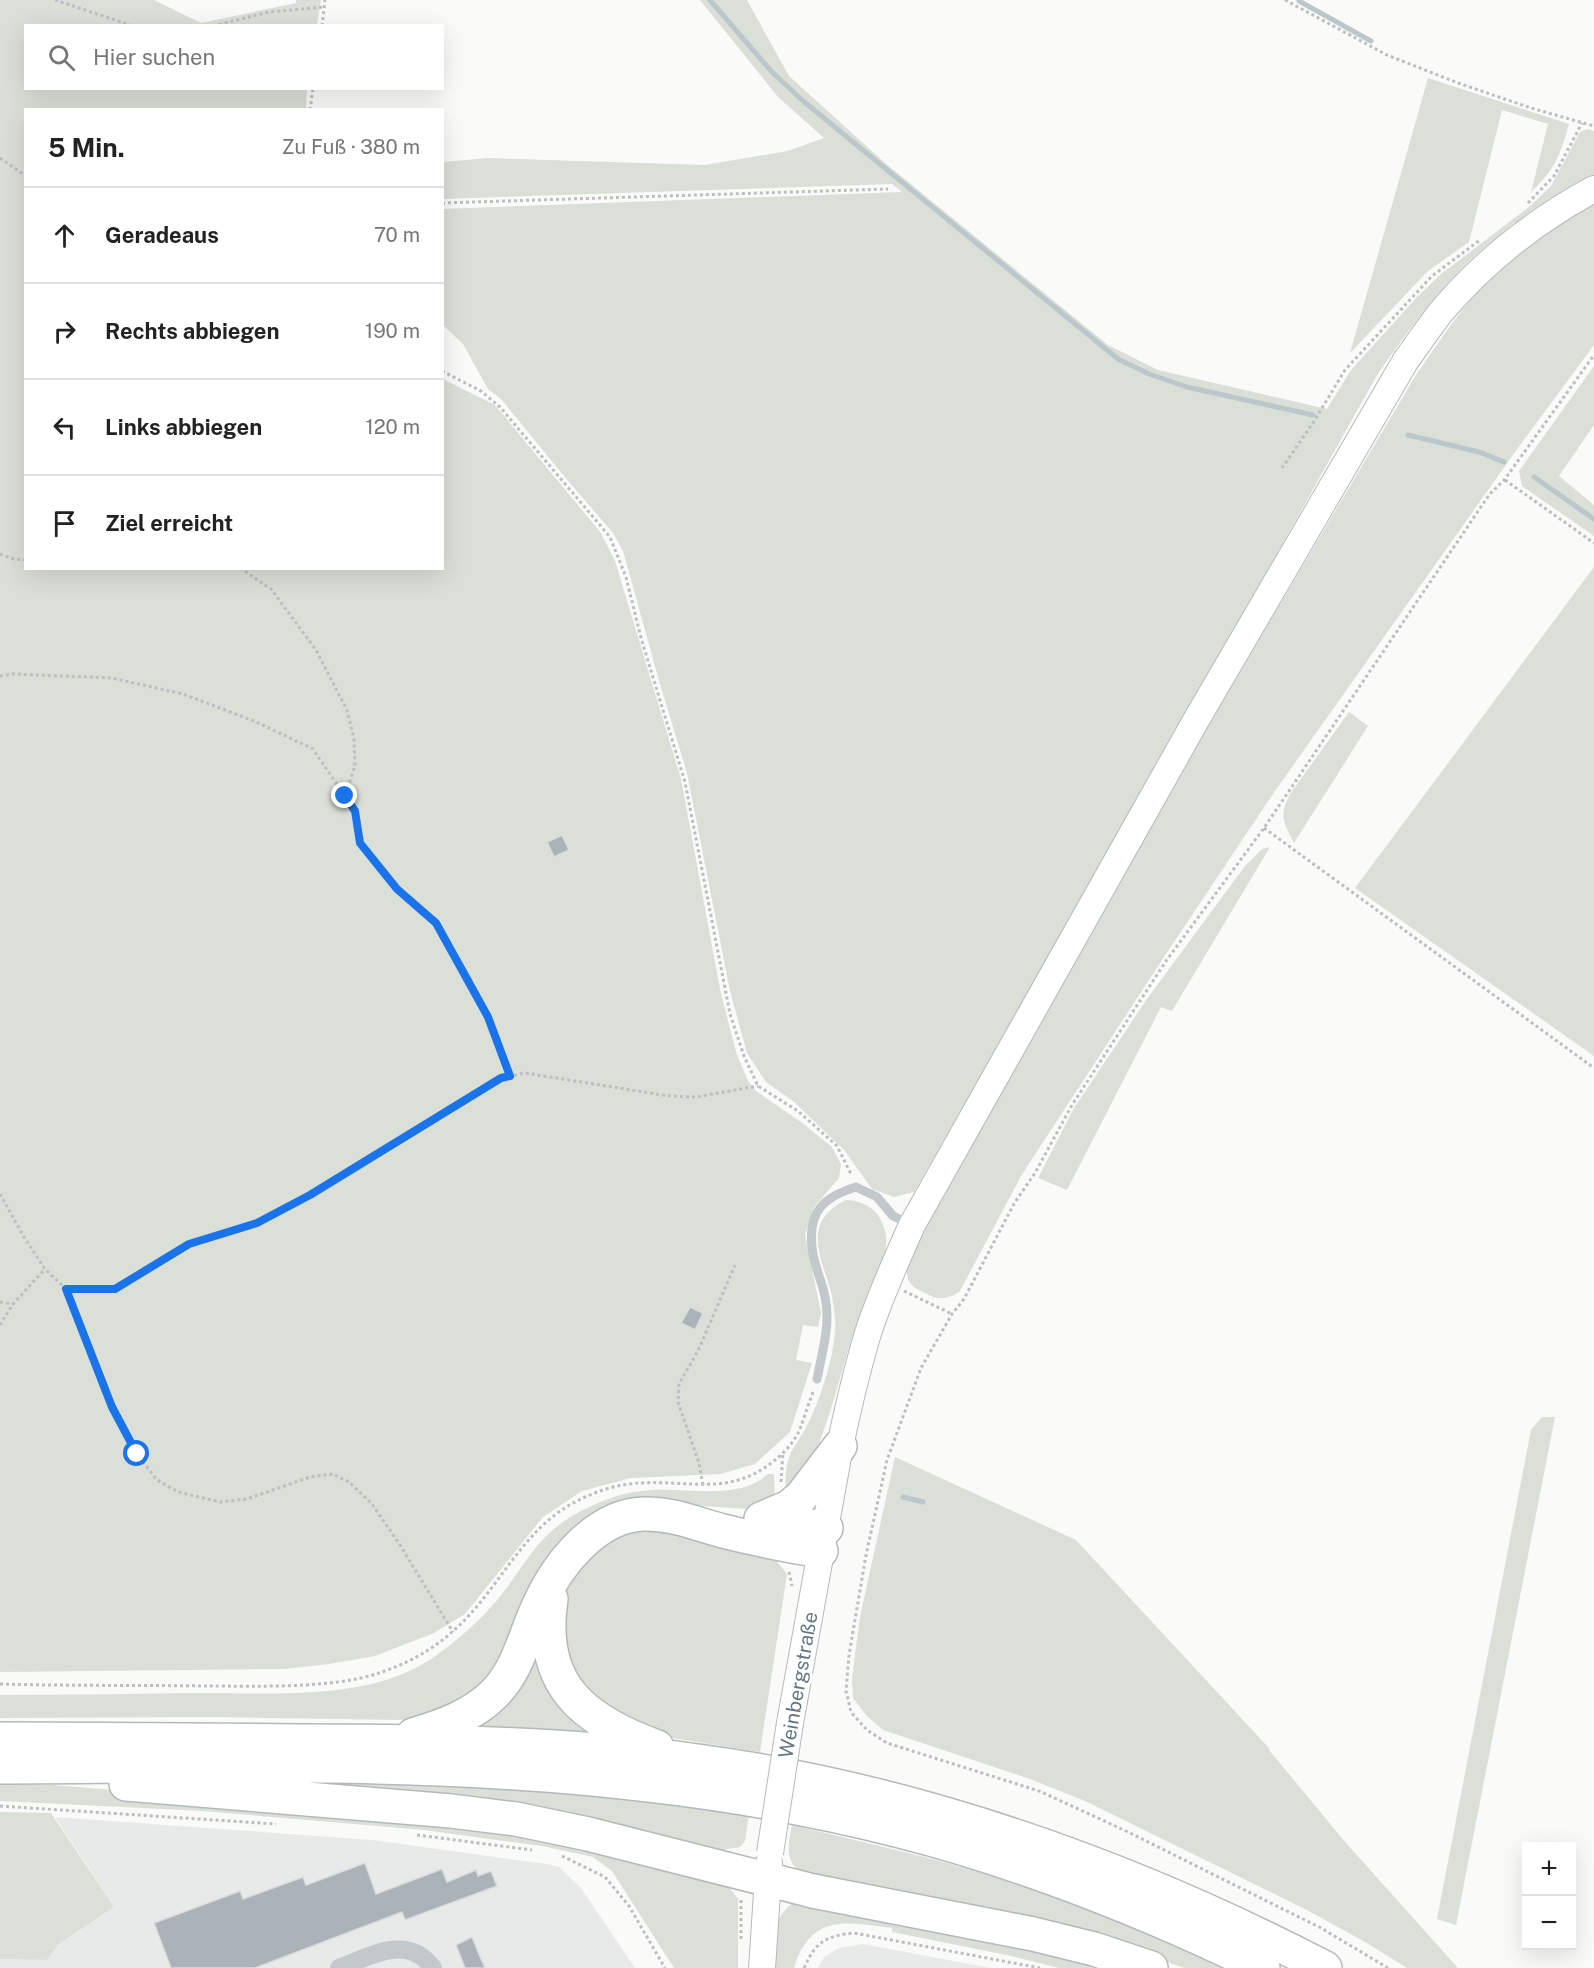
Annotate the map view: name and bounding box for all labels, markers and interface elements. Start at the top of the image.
search box [24,24,444,90]
icon: search [45,41,78,74]
text: Hier suchen [93,44,215,70]
text: 5 Min. [48,132,125,163]
text: Zu Fuß · 380 m [282,135,420,159]
icon: ahead [48,219,81,252]
text: Geradeaus [105,222,219,248]
text: 70 m [374,223,420,247]
icon: right [48,315,81,348]
text: Rechts abbiegen [105,318,280,344]
text: 190 m [365,319,420,343]
icon: left [48,411,81,444]
text: Links abbiegen [105,414,262,440]
text: 120 m [366,415,420,439]
icon: arrive [48,507,81,540]
text: Ziel erreicht [105,510,233,536]
route end [331,782,357,808]
route start [123,1440,149,1466]
street label: Weinbergstraße [773,1610,823,1760]
map controls [1522,1842,1576,1950]
button: + [1522,1842,1576,1896]
button: − [1522,1896,1576,1950]

